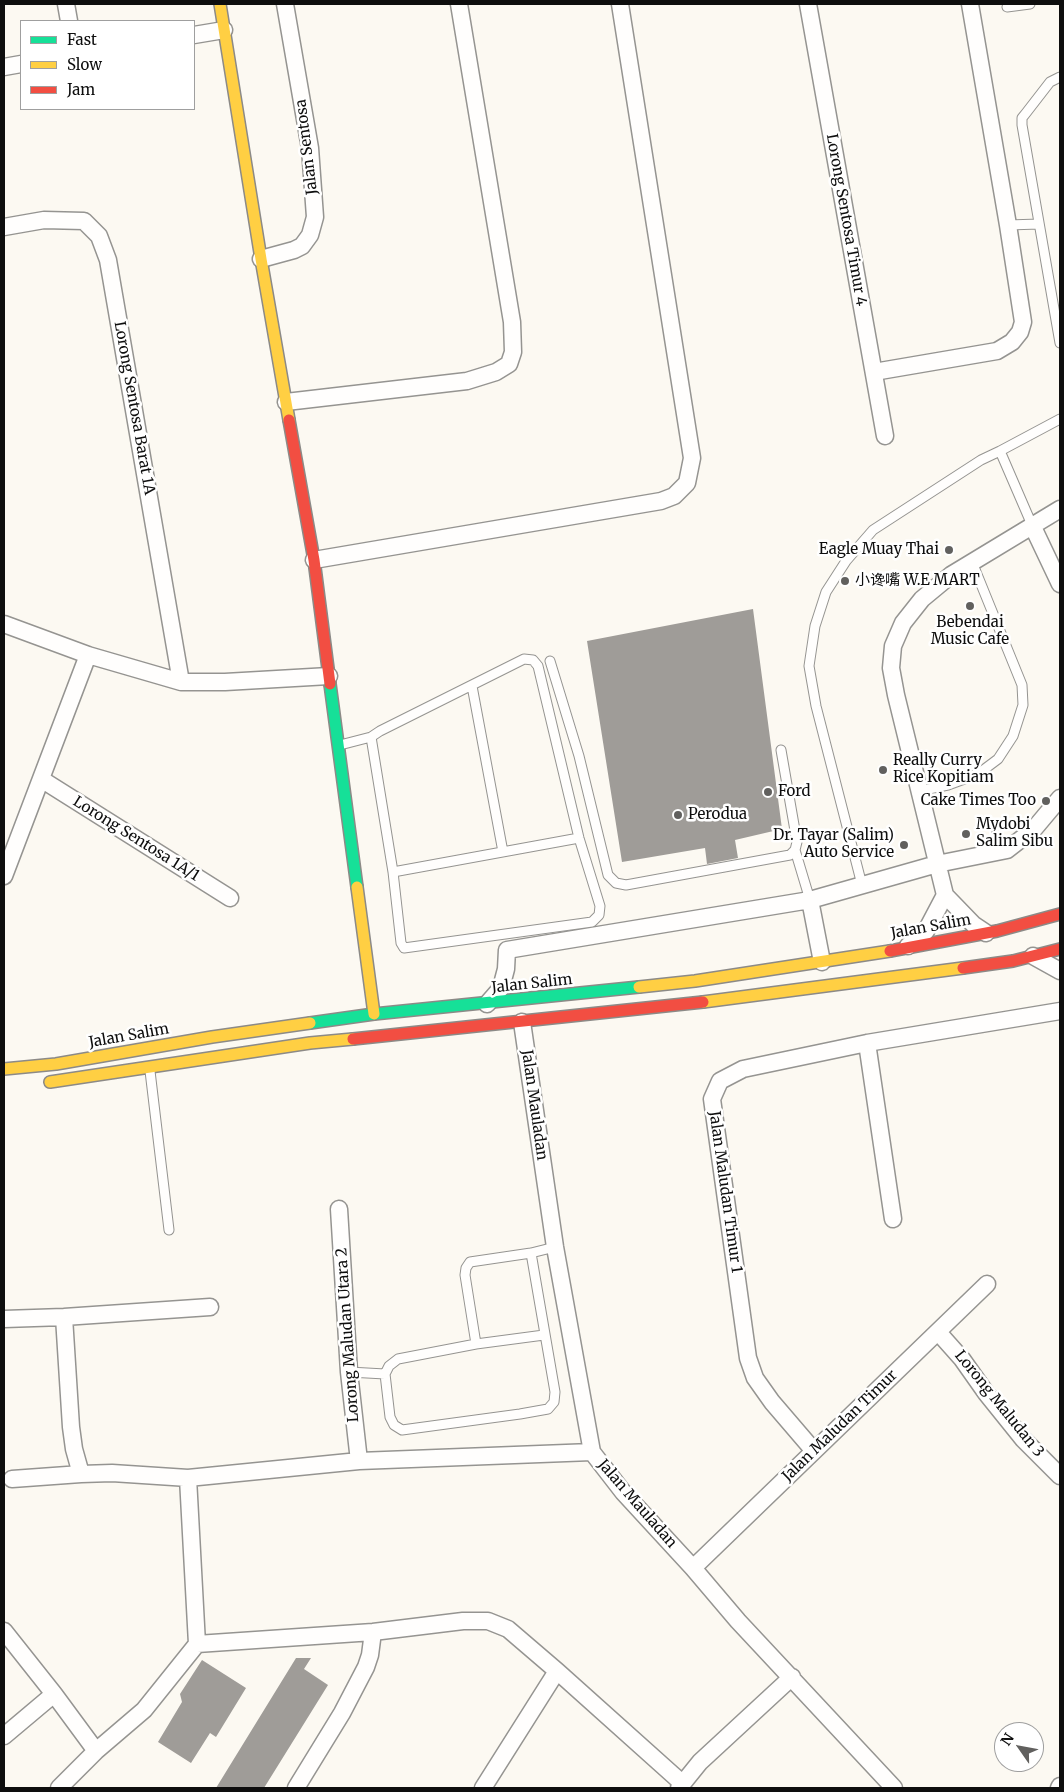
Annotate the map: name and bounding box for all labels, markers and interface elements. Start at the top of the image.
legend [20,20,195,110]
text: Fast [67,30,97,49]
text: Slow [67,55,102,74]
text: Jam [67,80,95,99]
street label: Jalan Sentosa [292,98,322,196]
street label: Lorong Sentosa Timur 4 [822,133,870,307]
street label: Lorong Sentosa Barat 1A [110,320,158,496]
place label: Eagle Muay Thai [819,541,939,559]
marker: Eagle Muay Thai [943,544,955,556]
place label: 小谗嘴 W.E MART [855,572,980,590]
marker: 小谗嘴 W.E MART [839,575,851,587]
marker: Bebendai Music Cafe [964,600,976,612]
place label: Bebendai Music Cafe [931,614,1009,649]
place label: Really Curry Rice Kopitiam [893,752,994,787]
marker: Really Curry Rice Kopitiam [877,764,889,776]
place label: Ford [778,783,811,801]
marker: Ford [762,786,774,798]
place label: Cake Times Too [921,792,1036,810]
street label: Lorong Sentosa 1A/1 [69,793,203,885]
marker: Cake Times Too [1040,795,1052,807]
place label: Perodua [688,806,747,824]
marker: Perodua [672,809,684,821]
place label: Mydobi Salim Sibu [976,816,1053,851]
place label: Dr. Tayar (Salim) Auto Service [773,827,894,862]
marker: Mydobi Salim Sibu [960,828,972,840]
marker: Dr. Tayar (Salim) Auto Service [898,839,910,851]
street label: Jalan Salim [889,911,973,943]
street label: Jalan Salim [491,971,573,997]
street label: Jalan Salim [87,1020,171,1052]
street label: Jalan Mauladan [517,1049,551,1161]
street label: Jalan Maludan Timur 1 [705,1110,745,1274]
street label: Lorong Maludan Utara 2 [333,1247,363,1423]
street label: Lorong Maludan 3 [951,1347,1047,1461]
street label: Jalan Maludan Timur [779,1366,901,1486]
street label: Jalan Mauladan [594,1456,680,1552]
north arrow [994,1722,1044,1772]
text: N [997,1730,1018,1749]

